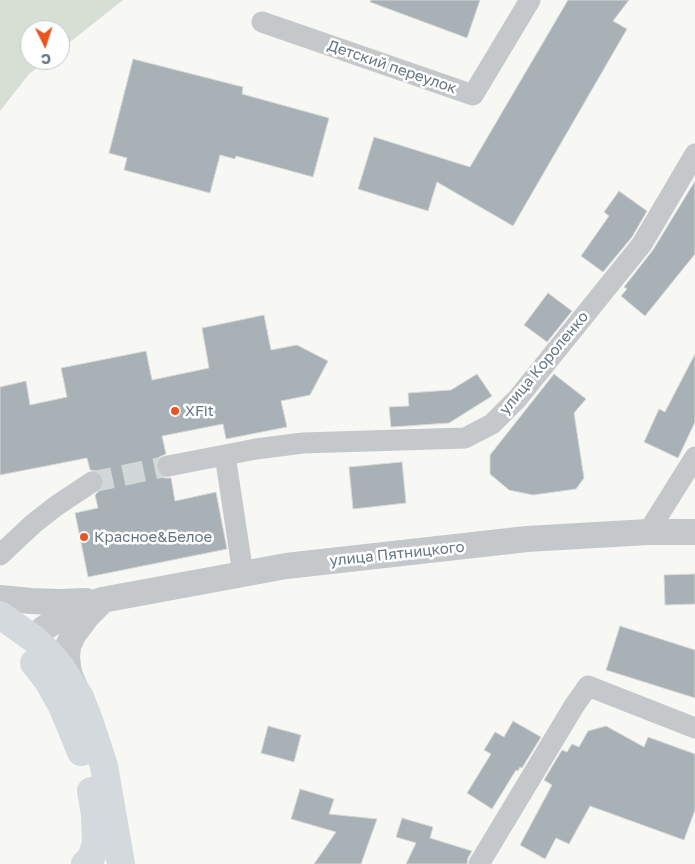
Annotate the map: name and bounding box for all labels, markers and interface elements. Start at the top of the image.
north arrow [20,20,70,70]
street label: Детский переулок [325,36,459,98]
text: С [40,51,52,68]
street label: улица Короленко [496,308,592,418]
place label: XFit [185,402,214,420]
marker: XFit [169,405,181,417]
place label: Красное&Белое [94,528,212,546]
marker: Красное&Белое [78,531,90,543]
street label: улица Пятницкого [329,538,465,570]

